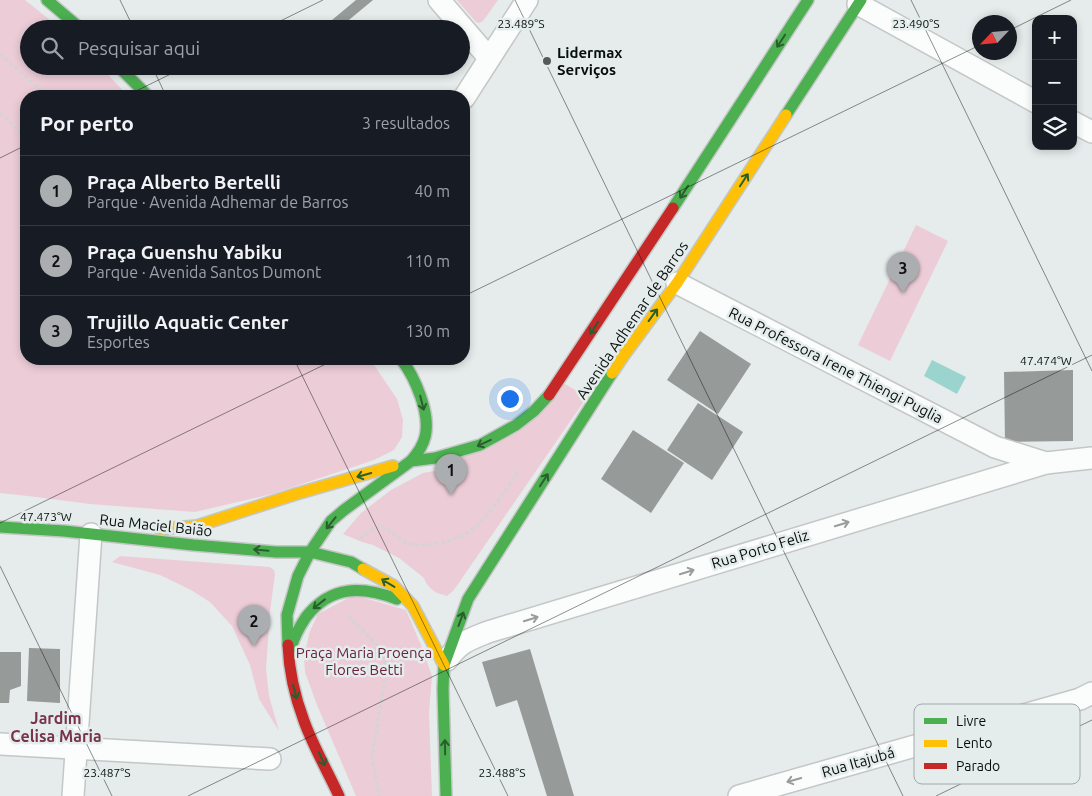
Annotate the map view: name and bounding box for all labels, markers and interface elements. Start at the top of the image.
north arrow [972,15,1017,60]
map controls [1032,15,1077,150]
button: + [1032,15,1077,60]
text: 23.489°S [498,17,544,30]
text: 23.490°S [893,17,939,30]
search box [20,20,470,75]
icon: search [38,34,66,62]
one-way arrow [776,34,787,48]
text: Pesquisar aqui [78,37,200,59]
place label: Lidermax Serviços [557,44,622,79]
marker: Lidermax Serviços [541,55,553,67]
button: − [1032,60,1077,105]
button: layers [1032,105,1077,150]
text: Por perto [40,111,134,135]
text: 3 resultados [362,114,450,132]
text: Praça Alberto Bertelli [87,171,281,193]
one-way arrow [739,174,749,188]
text: 1 [51,182,61,200]
text: 40 m [414,182,450,200]
one-way arrow [678,185,689,199]
text: Parque · Avenida Adhemar de Barros [87,193,349,211]
street label: Avenida Adhemar de Barros [573,238,691,402]
text: Praça Guenshu Yabiku [87,241,282,263]
text: 2 [51,252,61,270]
text: 110 m [405,252,450,270]
pin: 3 [887,252,919,293]
text: Parque · Avenida Santos Dumont [87,263,321,281]
street label: Rua Professora Irene Thiengi Puglia [726,303,946,427]
one-way arrow [648,308,658,322]
text: Trujillo Aquatic Center [87,311,289,333]
one-way arrow [589,321,599,335]
text: 3 [51,322,61,340]
text: 130 m [405,322,450,340]
text: Esportes [87,333,150,351]
text: 47.474°W [1020,354,1072,367]
your location [497,386,523,412]
one-way arrow [418,394,427,410]
one-way arrow [477,438,492,448]
pin: 1 [435,454,467,495]
one-way arrow [356,470,372,480]
one-way arrow [539,473,549,487]
text: 47.473°W [20,510,72,523]
street label: Rua Maciel Baião [99,511,213,539]
one-way arrow [326,516,337,529]
one-way arrow [834,519,850,529]
street label: Rua Porto Feliz [709,526,811,572]
one-way arrow [253,546,269,555]
one-way arrow [678,566,694,576]
one-way arrow [381,577,395,587]
one-way arrow [312,598,325,609]
pin: 2 [238,605,270,646]
one-way arrow [457,611,466,627]
one-way arrow [523,614,539,624]
park label: Praça Maria Proença Flores Betti [296,644,432,678]
one-way arrow [291,684,300,700]
legend [914,704,1080,784]
district label: Jardim Celisa Maria [10,709,102,745]
text: Livre [956,713,986,729]
text: Lento [956,735,993,751]
one-way arrow [440,740,449,756]
street label: Rua Itajubá [820,743,896,781]
one-way arrow [317,751,327,766]
text: Parado [956,758,1000,774]
text: 23.487°S [84,766,130,779]
text: 23.488°S [479,766,525,779]
one-way arrow [786,776,802,786]

